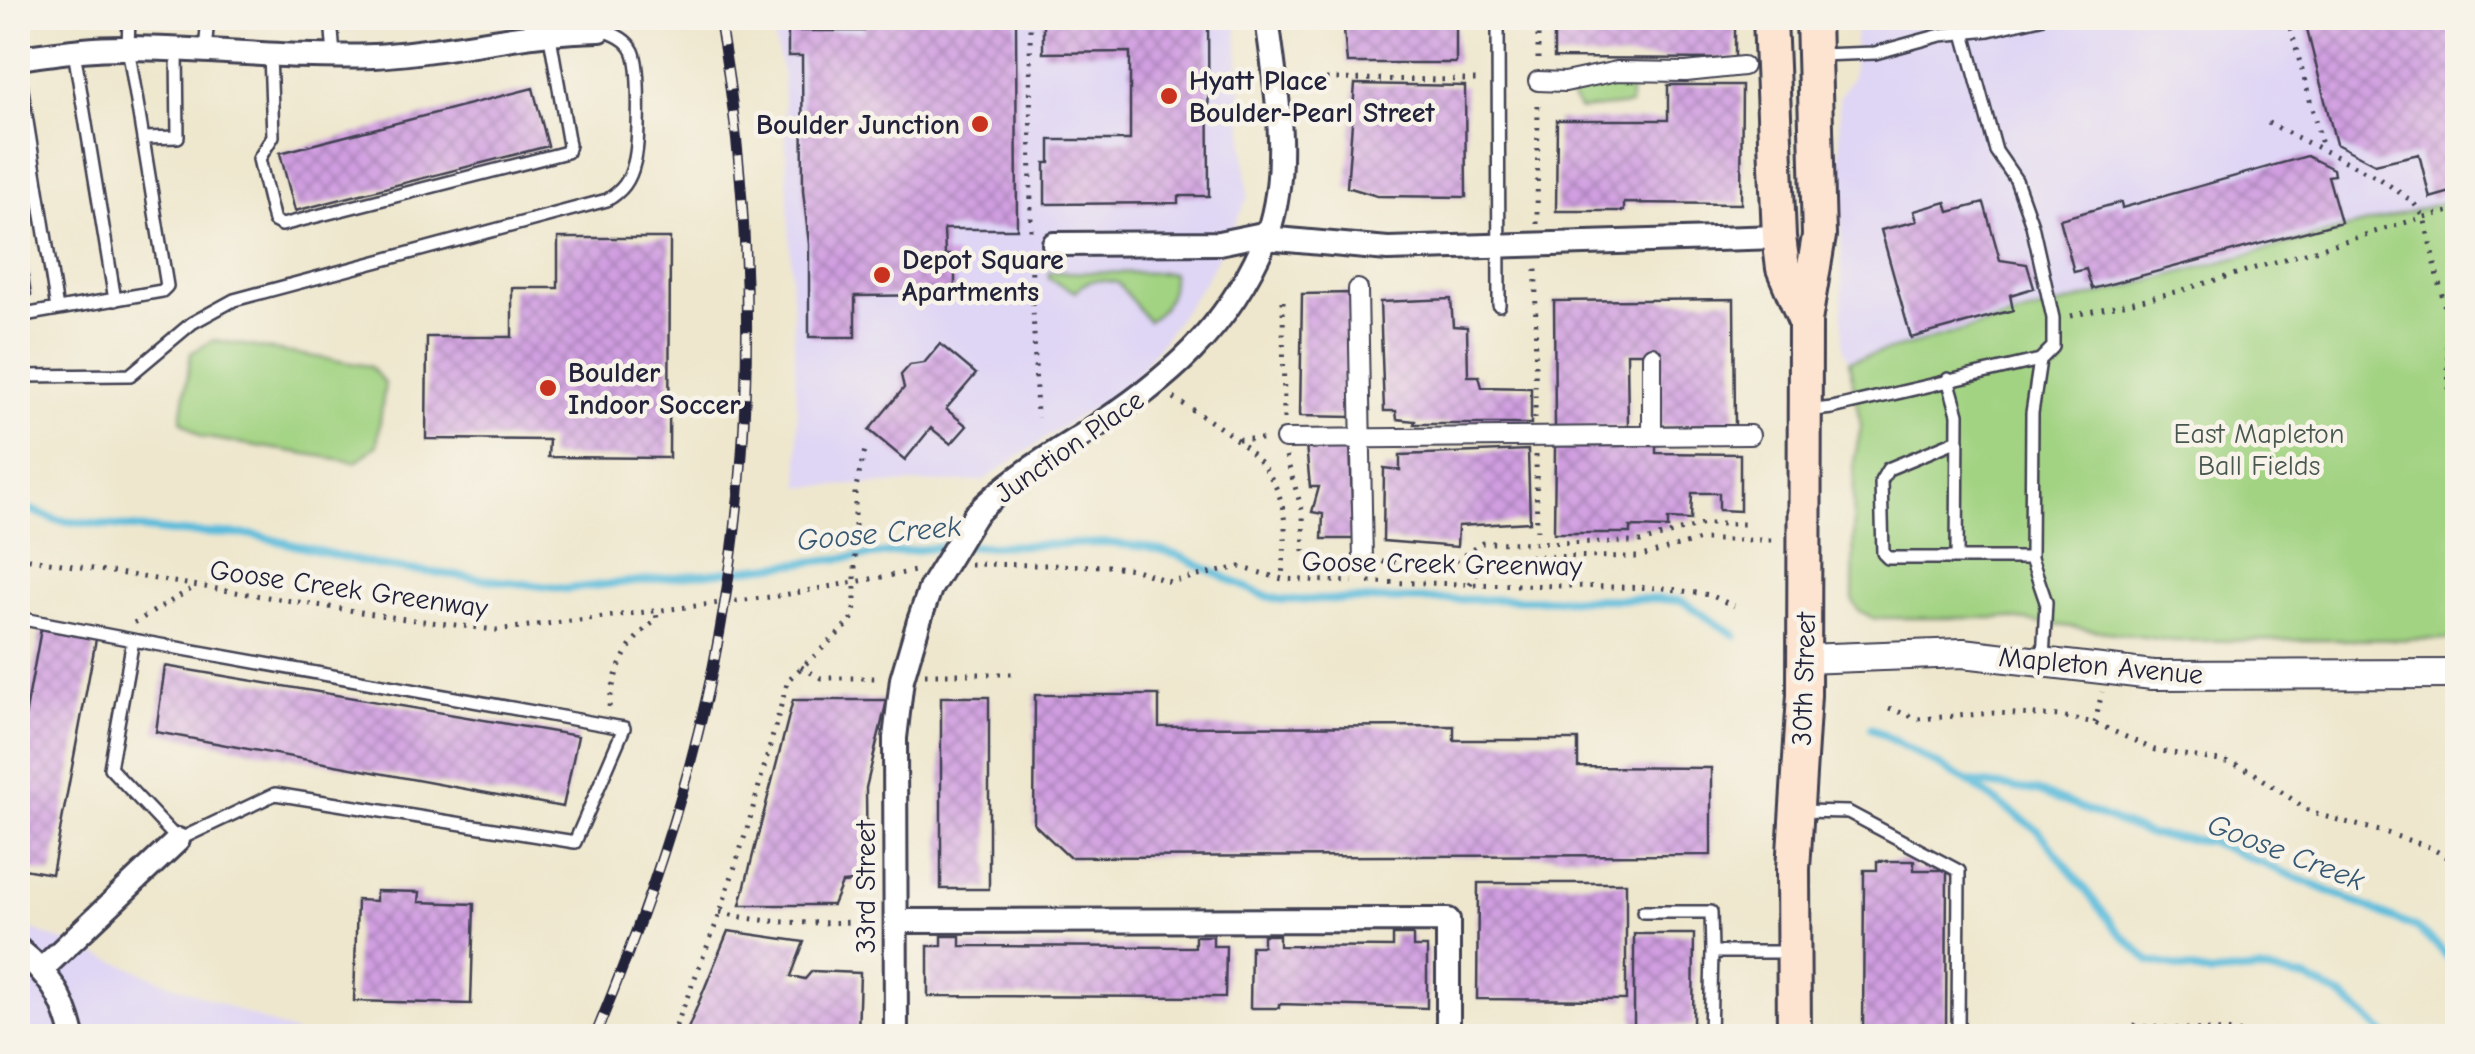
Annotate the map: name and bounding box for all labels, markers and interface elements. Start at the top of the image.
place label: Hyatt Place Boulder-Pearl Street [1189,65,1435,129]
marker: Hyatt Place Boulder-Pearl Street [1158,85,1180,107]
place label: Boulder Junction [756,109,960,141]
marker: Boulder Junction [969,113,991,135]
place label: Depot Square Apartments [902,244,1064,308]
marker: Depot Square Apartments [871,264,893,286]
place label: Boulder Indoor Soccer [568,357,741,421]
marker: Boulder Indoor Soccer [537,377,559,399]
street label: Junction Place [989,384,1150,510]
park label: East Mapleton Ball Fields [2174,418,2344,482]
water label: Goose Creek [795,509,963,558]
street label: Goose Creek Greenway [1301,546,1583,582]
street label: Goose Creek Greenway [208,554,490,624]
street label: 30th Street [1786,611,1822,746]
street label: Mapleton Avenue [1997,641,2204,691]
water label: Goose Creek [2203,807,2369,899]
street label: 33rd Street [850,820,882,953]

